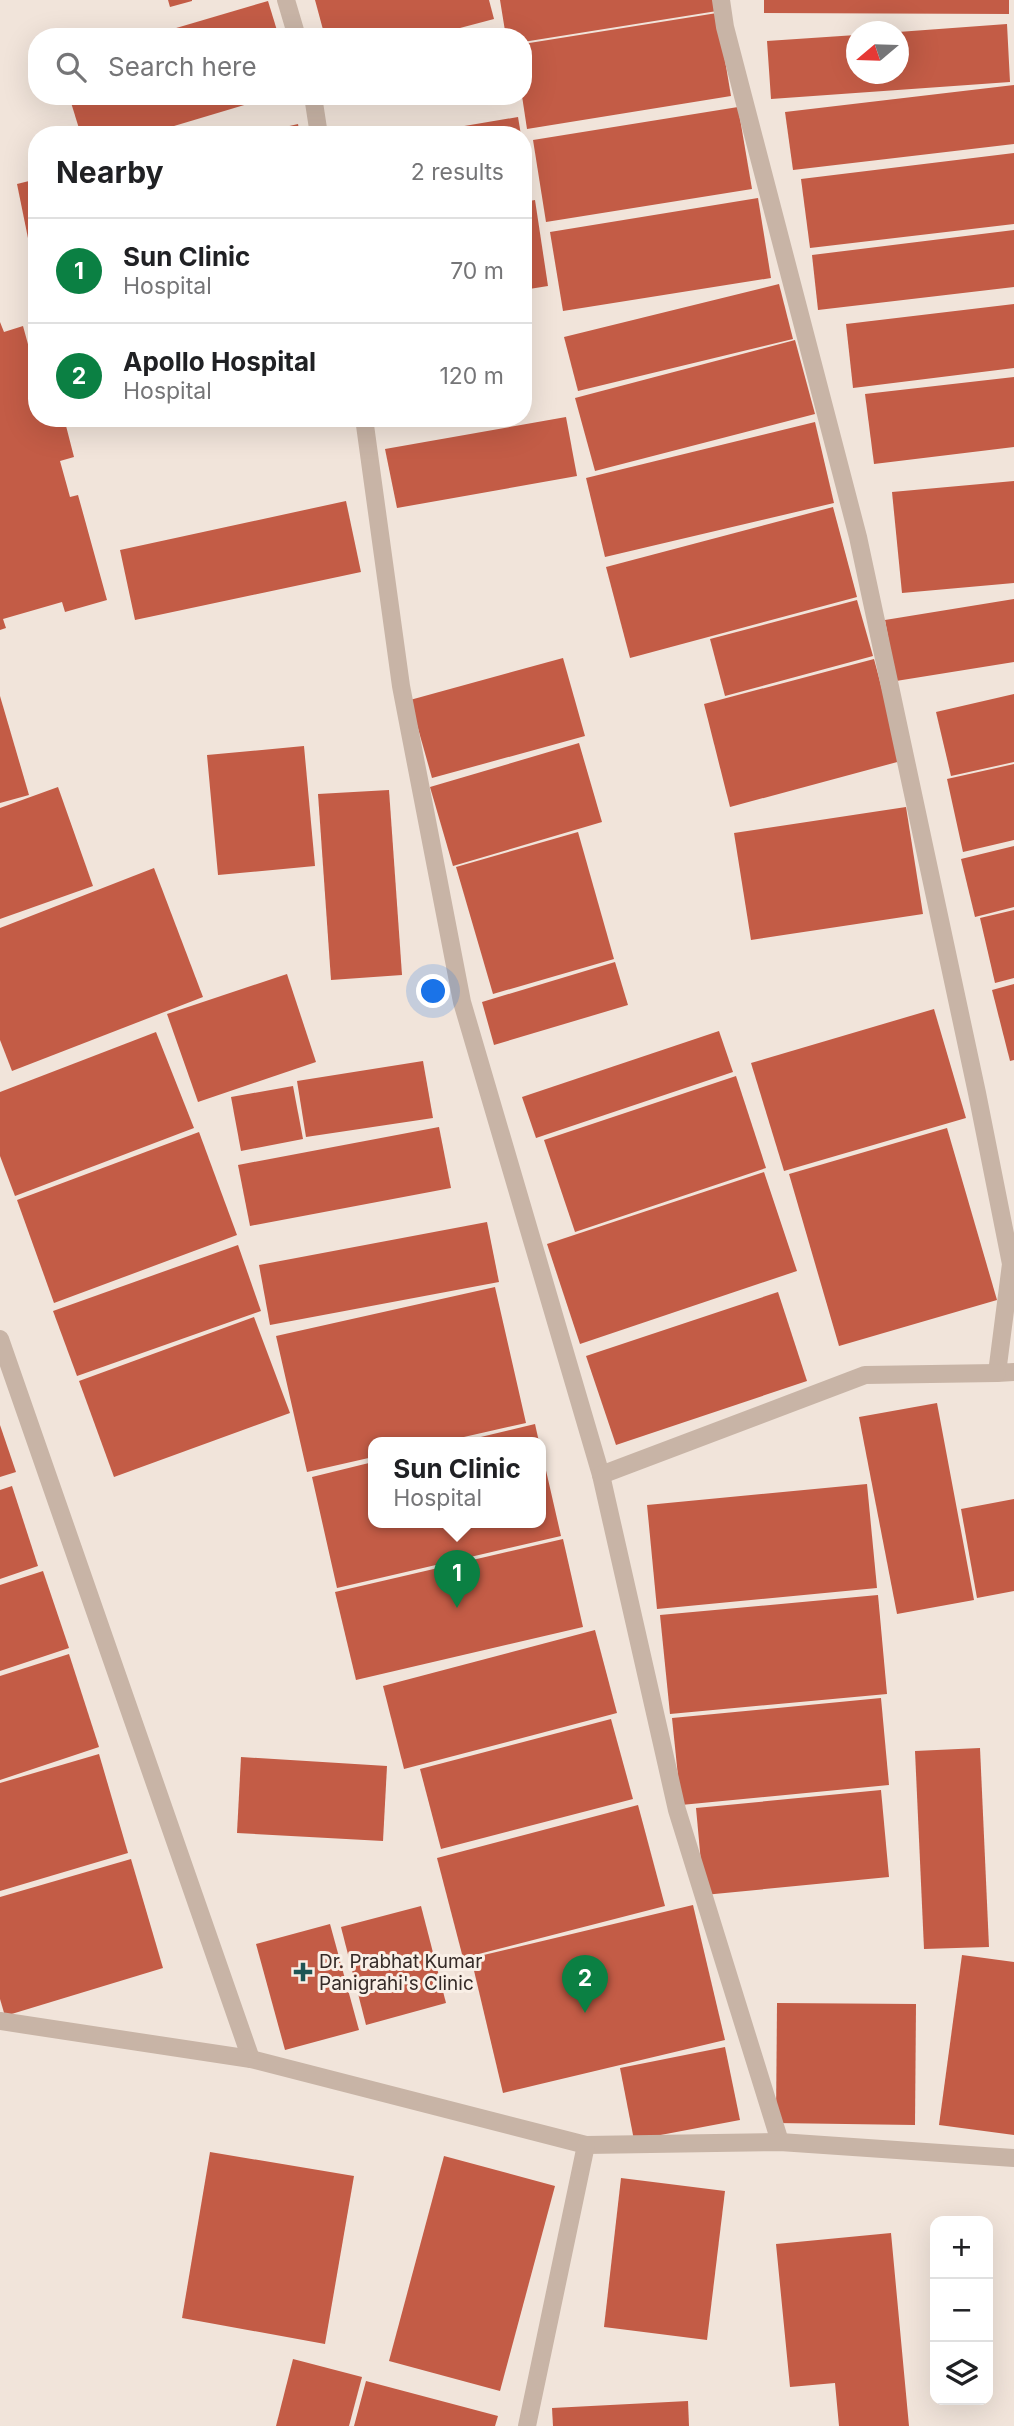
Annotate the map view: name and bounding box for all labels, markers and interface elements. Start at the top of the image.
north arrow [846,21,909,84]
search box [28,28,532,105]
icon: search [52,48,90,86]
text: Search here [108,51,257,82]
text: Nearby [56,154,164,190]
text: 2 results [411,158,504,186]
text: Sun Clinic [123,241,250,272]
text: 1 [74,257,84,285]
text: 70 m [450,257,504,285]
text: Hospital [123,272,212,300]
text: Apollo Hospital [123,346,316,377]
text: 2 [72,362,86,390]
text: 120 m [439,362,504,390]
text: Hospital [123,377,212,405]
your location [416,974,450,1008]
popup [368,1437,546,1528]
text: Sun Clinic [393,1453,521,1484]
text: Hospital [393,1484,482,1512]
pin: 1 [434,1550,480,1608]
place label: Dr. Prabhat Kumar Panigrahi's Clinic [319,1950,482,1995]
pin: 2 [562,1955,608,2013]
marker: Dr. Prabhat Kumar Panigrahi's Clinic [293,1962,313,1982]
map controls [930,2216,993,2405]
button: + [930,2216,993,2279]
button: − [930,2279,993,2342]
button: layers [930,2342,993,2405]

